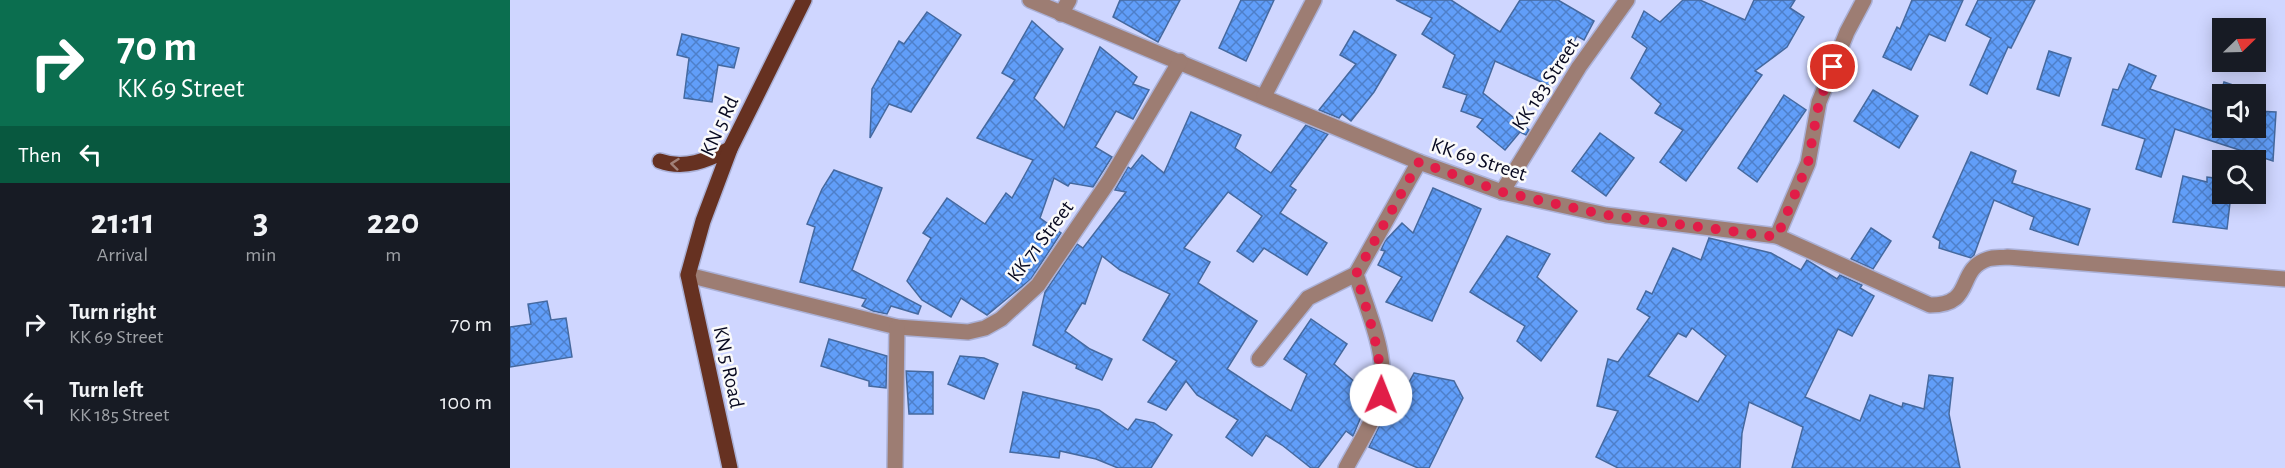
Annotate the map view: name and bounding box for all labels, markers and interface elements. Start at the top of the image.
north arrow [2212,18,2266,72]
map controls [2212,18,2266,204]
icon: right [18,24,96,102]
text: 70 m [117,26,197,68]
street label: KK 183 Street [1508,34,1583,134]
pin [1807,41,1858,92]
icon: arrive [1816,50,1849,83]
text: KK 69 Street [117,75,244,102]
button: sound [2212,84,2266,138]
street label: KN 5 Rd [697,93,742,159]
street label: KK 69 Street [1428,134,1529,185]
icon: left [74,138,107,171]
text: Then [18,144,62,166]
button: search [2212,150,2266,204]
one-way arrow [671,158,680,171]
street label: KK 71 Street [1003,197,1078,286]
text: 21:11 [91,204,155,240]
text: 3 [253,204,268,240]
text: 220 [367,204,419,240]
text: Arrival [97,245,148,265]
text: min [245,245,276,265]
text: m [385,245,401,265]
text: Turn right [69,301,156,323]
icon: right [18,308,51,341]
text: 70 m [450,313,492,335]
street label: KN 5 Road [710,324,747,410]
text: KK 69 Street [69,327,163,347]
position arrow [1349,363,1413,427]
text: Turn left [69,379,143,401]
icon: left [18,386,51,419]
text: 100 m [440,391,492,413]
text: KK 185 Street [69,405,169,425]

